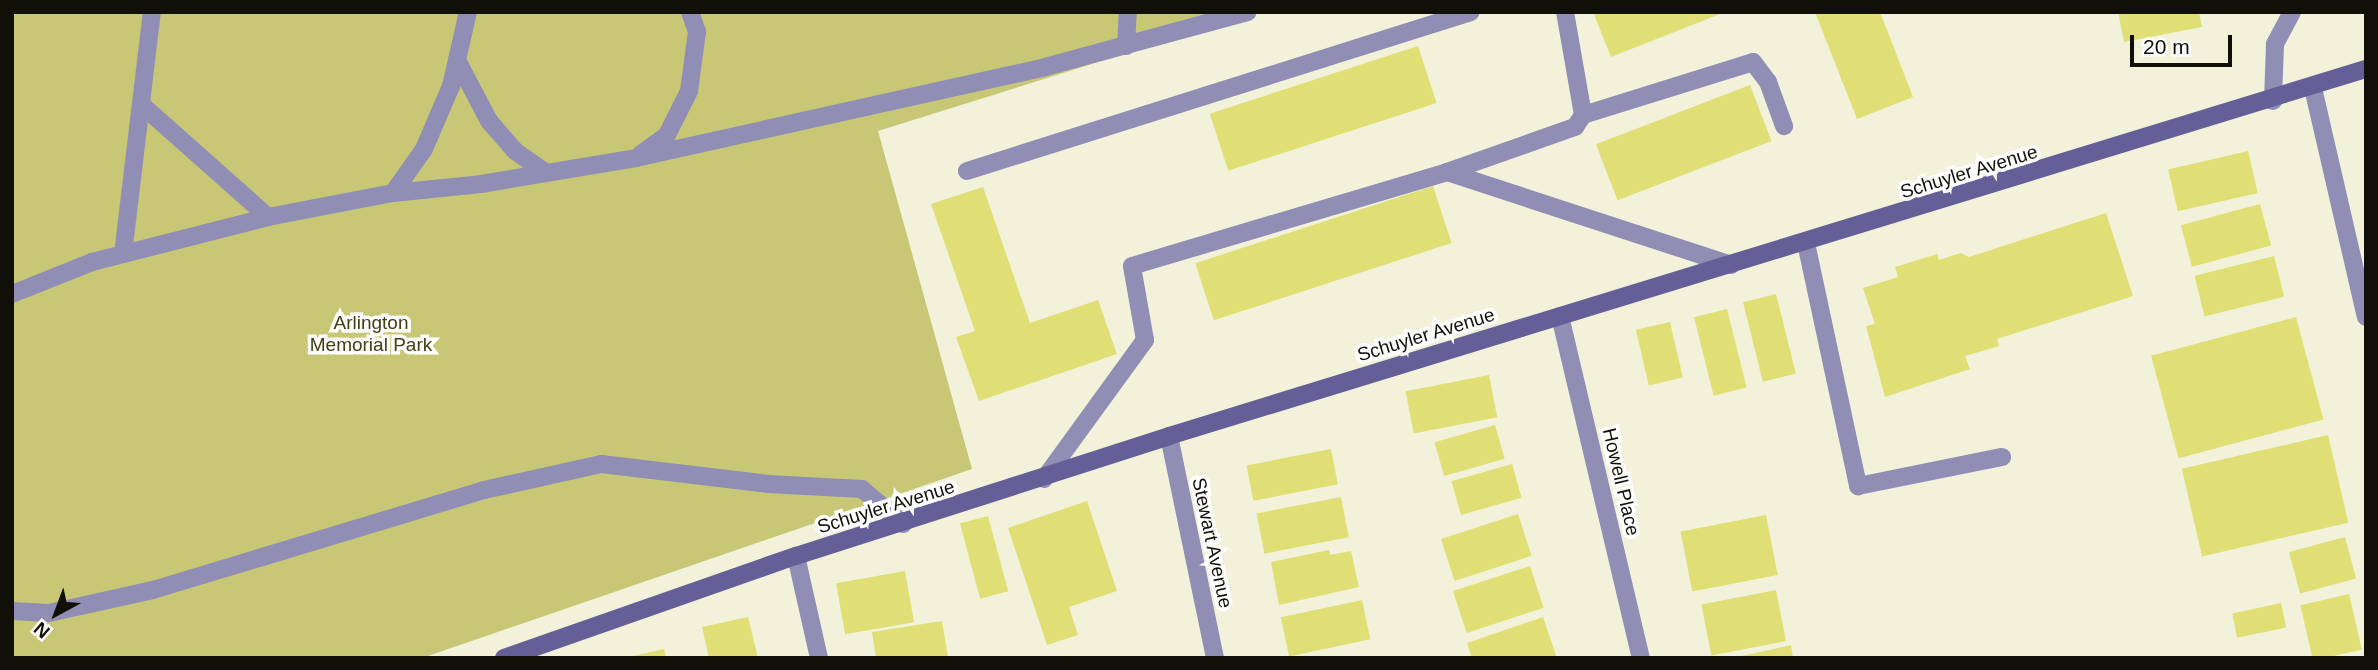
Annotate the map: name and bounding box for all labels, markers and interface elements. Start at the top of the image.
scale bar [2133,21,2234,65]
text: 20 m [2143,35,2190,58]
street label: Schuyler Avenue [1897,140,2041,204]
street label: Schuyler Avenue [1354,303,1498,367]
park label: Arlington Memorial Park [310,312,432,356]
street label: Howell Place [1598,426,1644,538]
street label: Schuyler Avenue [814,475,958,539]
street label: Stewart Avenue [1187,475,1237,611]
north arrow [21,579,91,649]
text: N [30,618,54,643]

